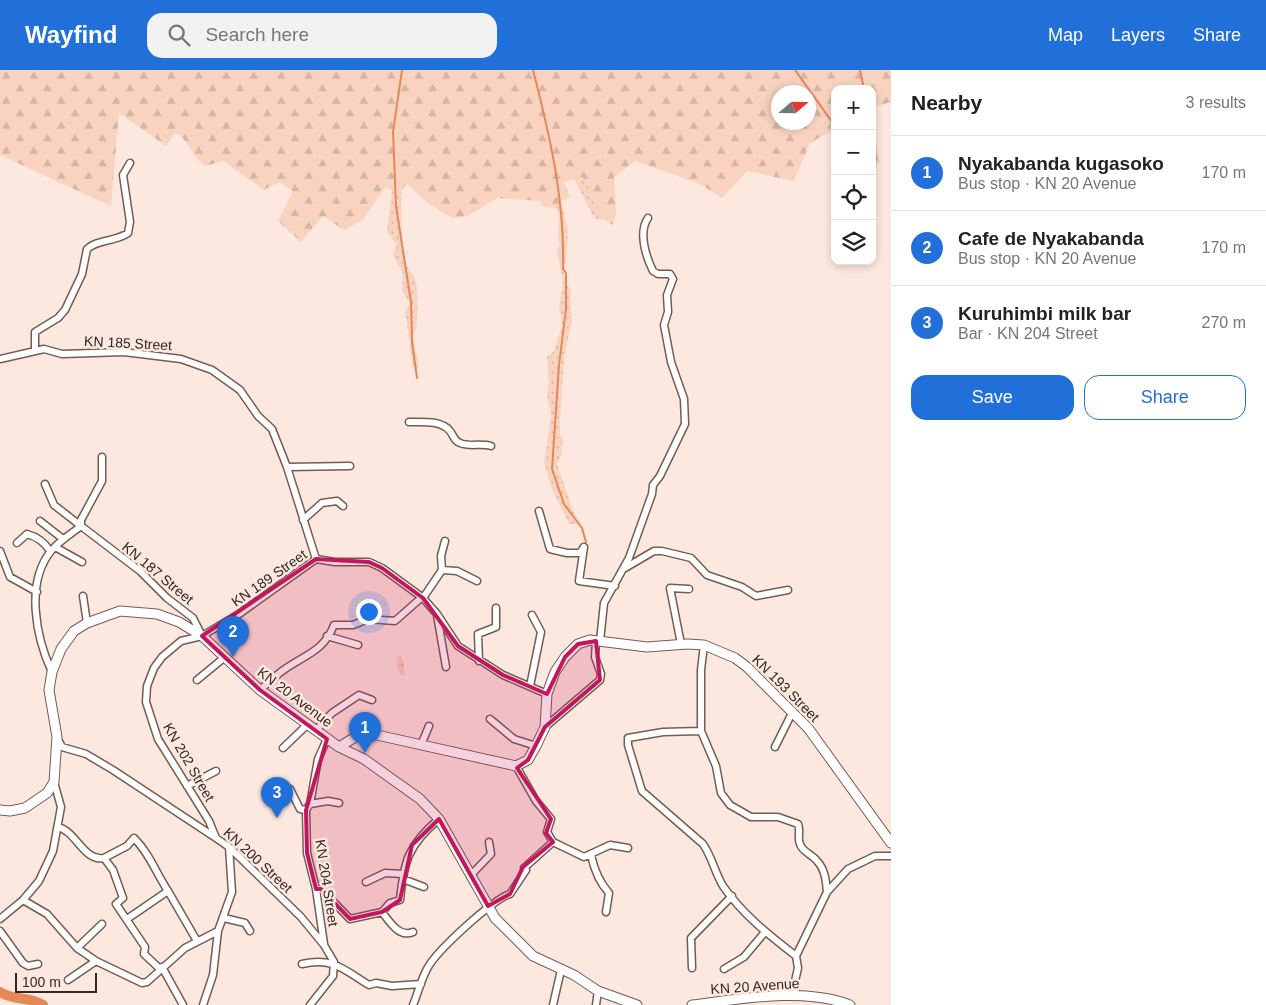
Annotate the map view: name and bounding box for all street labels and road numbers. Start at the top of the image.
street label: KN 185 Street [84,333,172,353]
street label: KN 187 Street [119,539,197,607]
street label: KN 189 Street [228,546,310,610]
street label: KN 193 Street [749,651,823,725]
street label: KN 20 Avenue [255,664,336,730]
street label: KN 202 Street [160,720,218,804]
street label: KN 200 Street [220,824,296,896]
street label: KN 204 Street [312,838,342,928]
street label: KN 20 Avenue [710,975,800,997]

